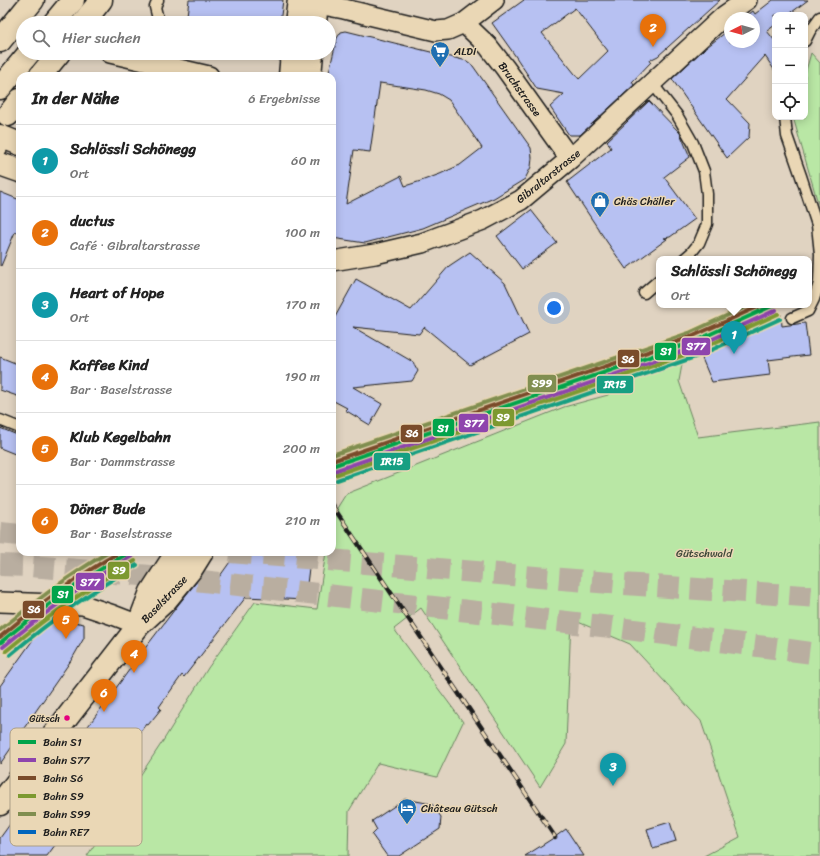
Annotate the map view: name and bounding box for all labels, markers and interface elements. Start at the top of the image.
north arrow [724,12,760,48]
map controls [772,12,808,120]
button: + [772,12,808,48]
pin: 2 [640,14,666,47]
search box [16,16,336,60]
text: Hier suchen [62,25,141,51]
icon: search [30,27,52,49]
supermarket icon: ALDI [429,40,451,68]
place label: ALDI [453,42,477,61]
button: − [772,48,808,84]
street label: Bruchstrasse [493,58,546,121]
text: In der Nähe [32,83,119,113]
button: locate [772,84,808,120]
text: 6 Ergebnisse [248,87,320,110]
text: Schlössli Schönegg [70,136,196,162]
street label: Gibraltarstrasse [512,144,585,208]
text: 1 [42,149,48,172]
text: 60 m [291,149,320,172]
text: Ort [70,162,89,185]
shop icon: Chäs Chäller [589,190,611,218]
place label: Chäs Chäller [614,192,675,211]
text: ductus [70,208,114,234]
text: 2 [41,221,49,244]
text: 100 m [285,221,320,244]
text: Café · Gibraltarstrasse [70,234,200,257]
popup [656,256,812,308]
text: Schlössli Schönegg [671,258,797,284]
text: Heart of Hope [70,280,164,306]
text: Ort [671,284,690,307]
text: 3 [41,293,49,316]
text: 170 m [285,293,320,316]
your location [544,298,564,318]
text: Ort [70,306,89,329]
pin: 1 [721,321,747,354]
line badge: S77 [681,337,711,356]
text: S77 [685,337,707,356]
line badge: S1 [654,342,677,361]
text: S1 [659,342,672,361]
line badge: S6 [617,349,640,368]
text: S6 [620,350,635,369]
text: Kaffee Kind [70,352,148,378]
text: 4 [41,365,49,388]
text: 190 m [285,365,320,388]
line badge: S99 [527,374,557,393]
text: S99 [531,374,552,393]
line badge: IR15 [596,375,634,394]
text: IR15 [603,375,627,394]
text: Bar · Baselstrasse [70,378,172,401]
line badge: S9 [492,408,515,427]
text: S9 [495,408,510,427]
line badge: S77 [458,413,489,433]
text: S77 [463,414,485,433]
line badge: S1 [432,418,455,437]
text: S1 [436,419,449,438]
text: Klub Kegelbahn [70,424,171,450]
line badge: S6 [400,424,423,443]
text: S6 [404,424,419,443]
text: 5 [41,437,49,460]
text: 200 m [283,437,320,460]
text: Bar · Dammstrasse [70,450,175,473]
line badge: IR15 [373,452,411,471]
text: IR15 [380,452,404,471]
text: Döner Bude [70,496,145,522]
text: 6 [41,509,49,532]
text: 210 m [285,509,320,532]
text: Bar · Baselstrasse [70,522,172,545]
park label: Gütschwald [676,544,733,563]
line badge: S9 [107,561,130,580]
text: S9 [111,561,126,580]
street label: Baselstrasse [136,571,193,628]
line badge: S77 [75,572,105,591]
text: S77 [79,573,101,592]
line badge: S1 [51,585,74,604]
text: S1 [56,585,69,604]
line badge: S6 [22,600,45,619]
text: S6 [26,600,41,619]
pin: 5 [53,606,79,639]
pin: 4 [121,640,147,673]
pin: 6 [91,679,117,712]
place label: Gütsch [29,710,60,728]
marker: Gütsch [62,713,72,723]
legend [10,728,142,846]
text: Bahn S1 [43,733,82,752]
text: Bahn S77 [43,751,90,770]
pin: 3 [600,753,626,786]
text: Bahn S6 [43,769,83,788]
text: Bahn S9 [43,787,84,806]
hotel icon: Château Gütsch [396,797,418,825]
place label: Château Gütsch [421,799,498,818]
text: Bahn S99 [43,805,91,824]
text: Bahn RE7 [43,823,90,842]

